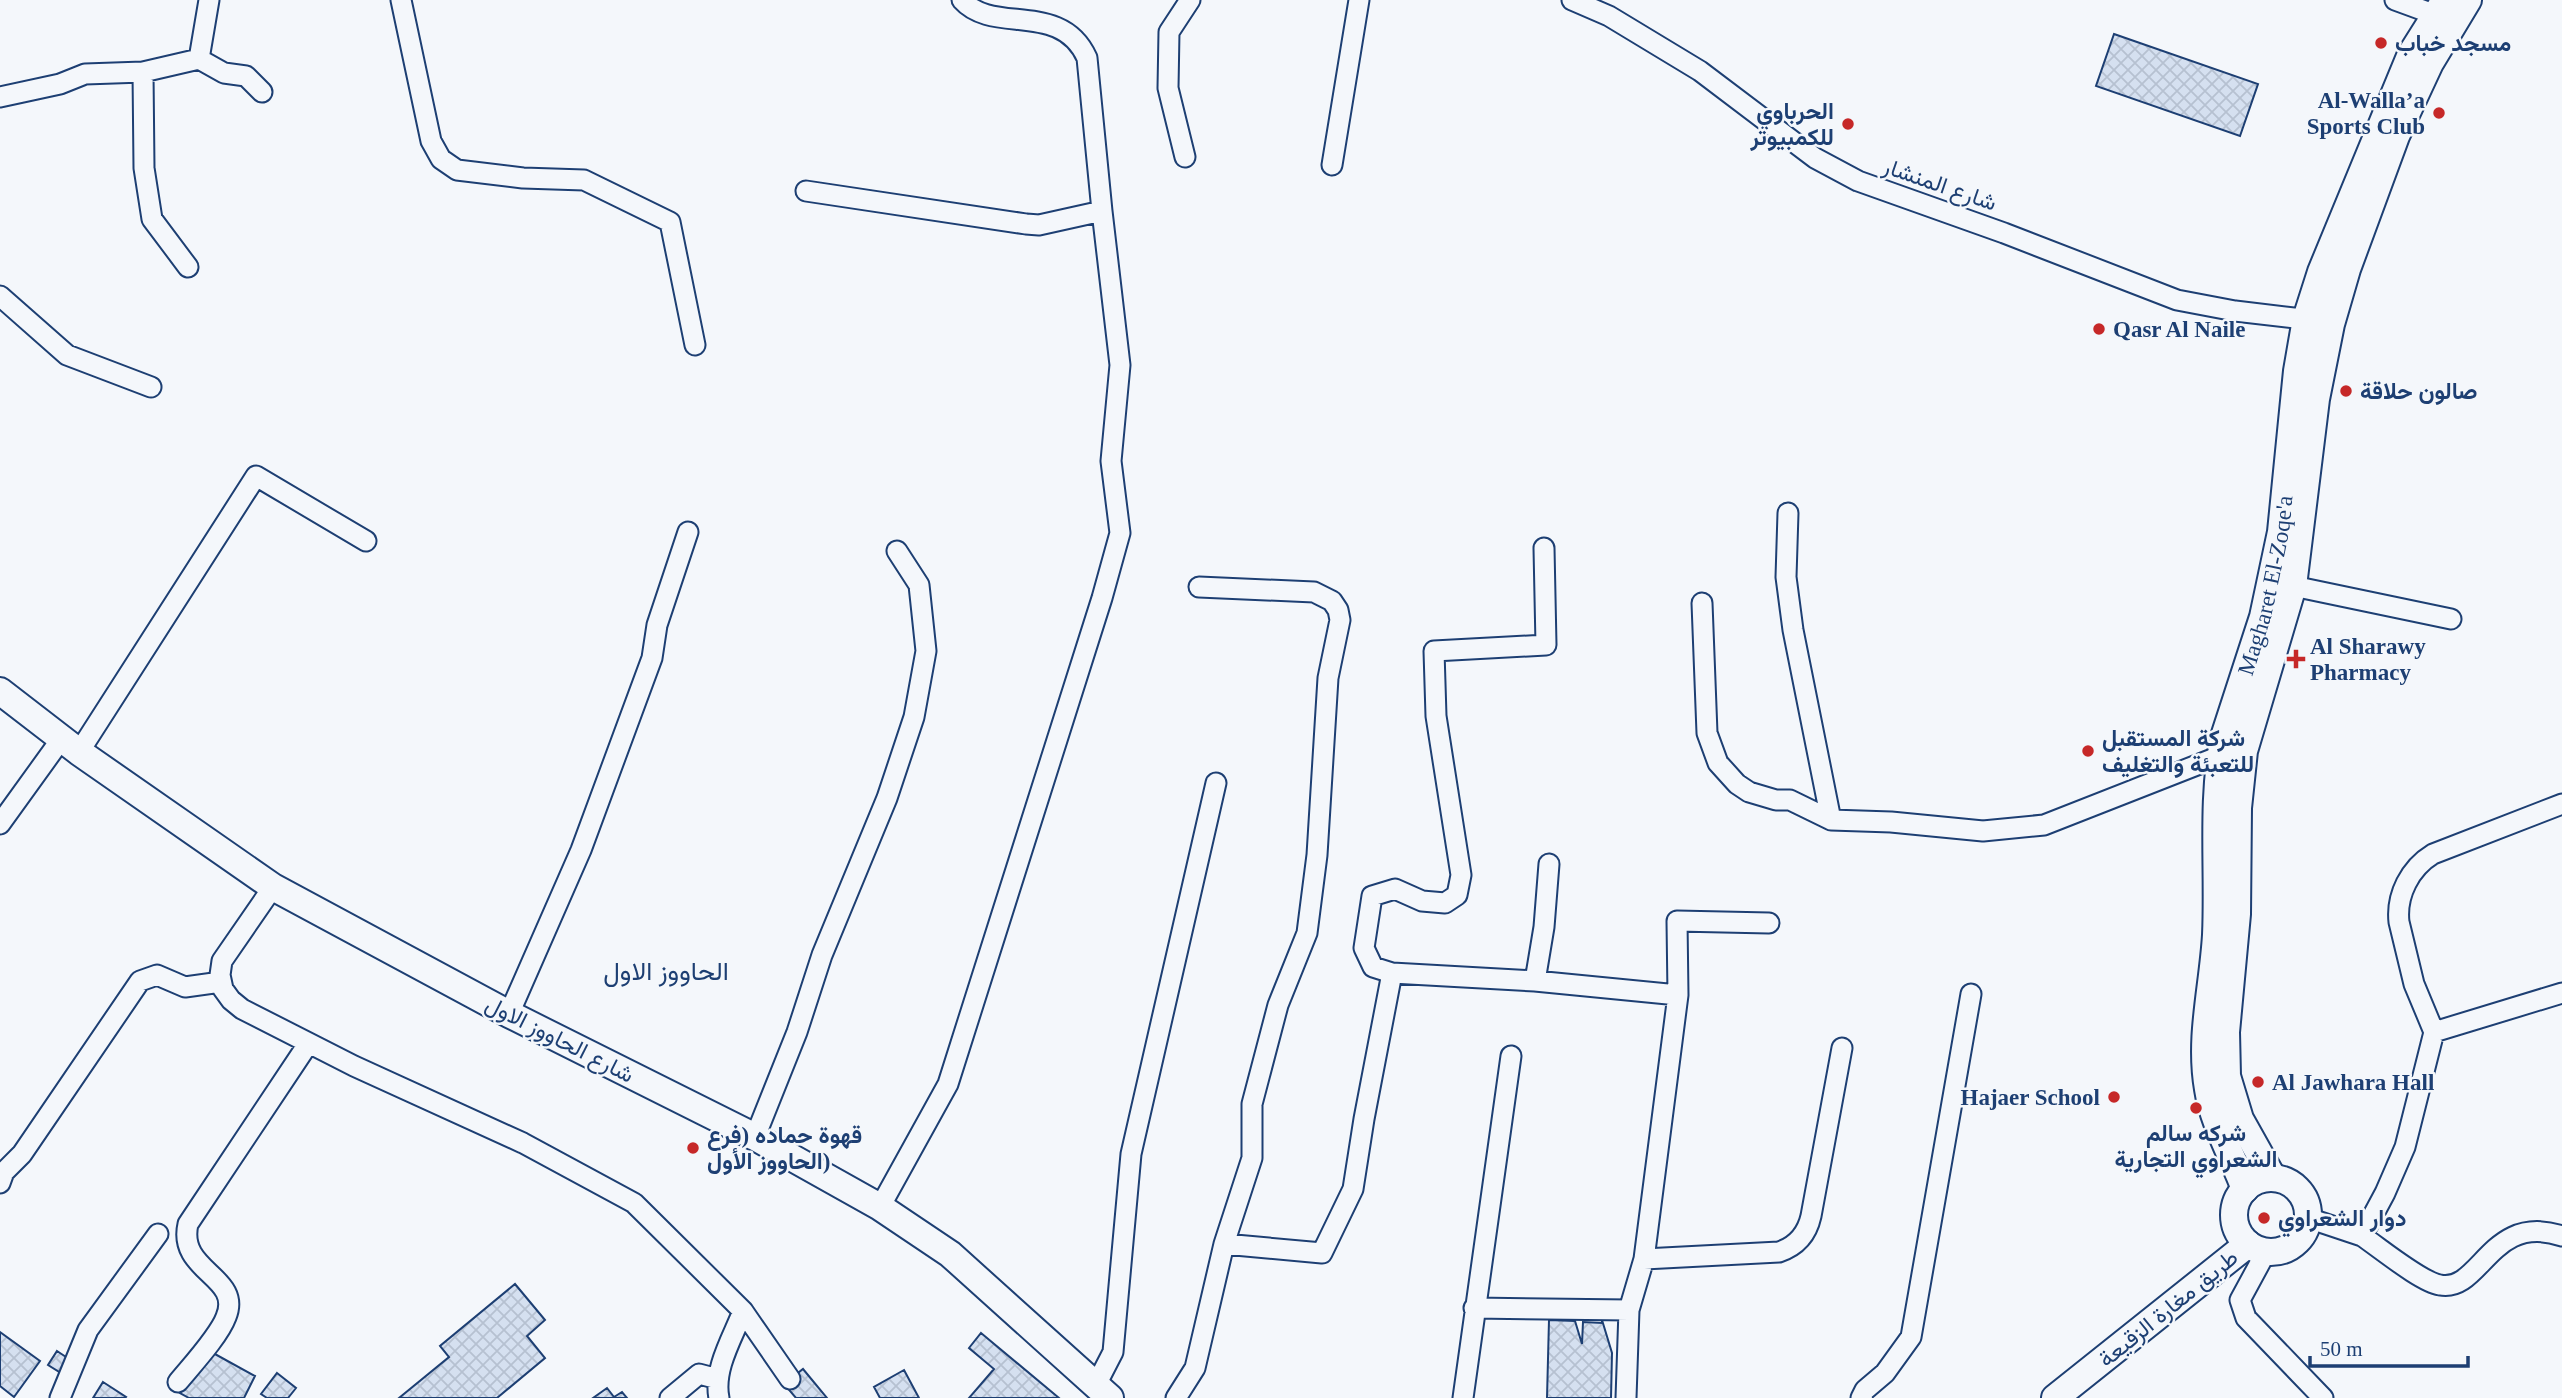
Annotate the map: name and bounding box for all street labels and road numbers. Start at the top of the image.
street label: شارع المنشار [1878,153,2000,218]
street label: Magharet El-Zoqe'a [2233,494,2298,678]
street label: شارع الحاووز الاول [480,991,638,1090]
street label: طريق مغارة الزقيعة [2094,1245,2244,1374]

